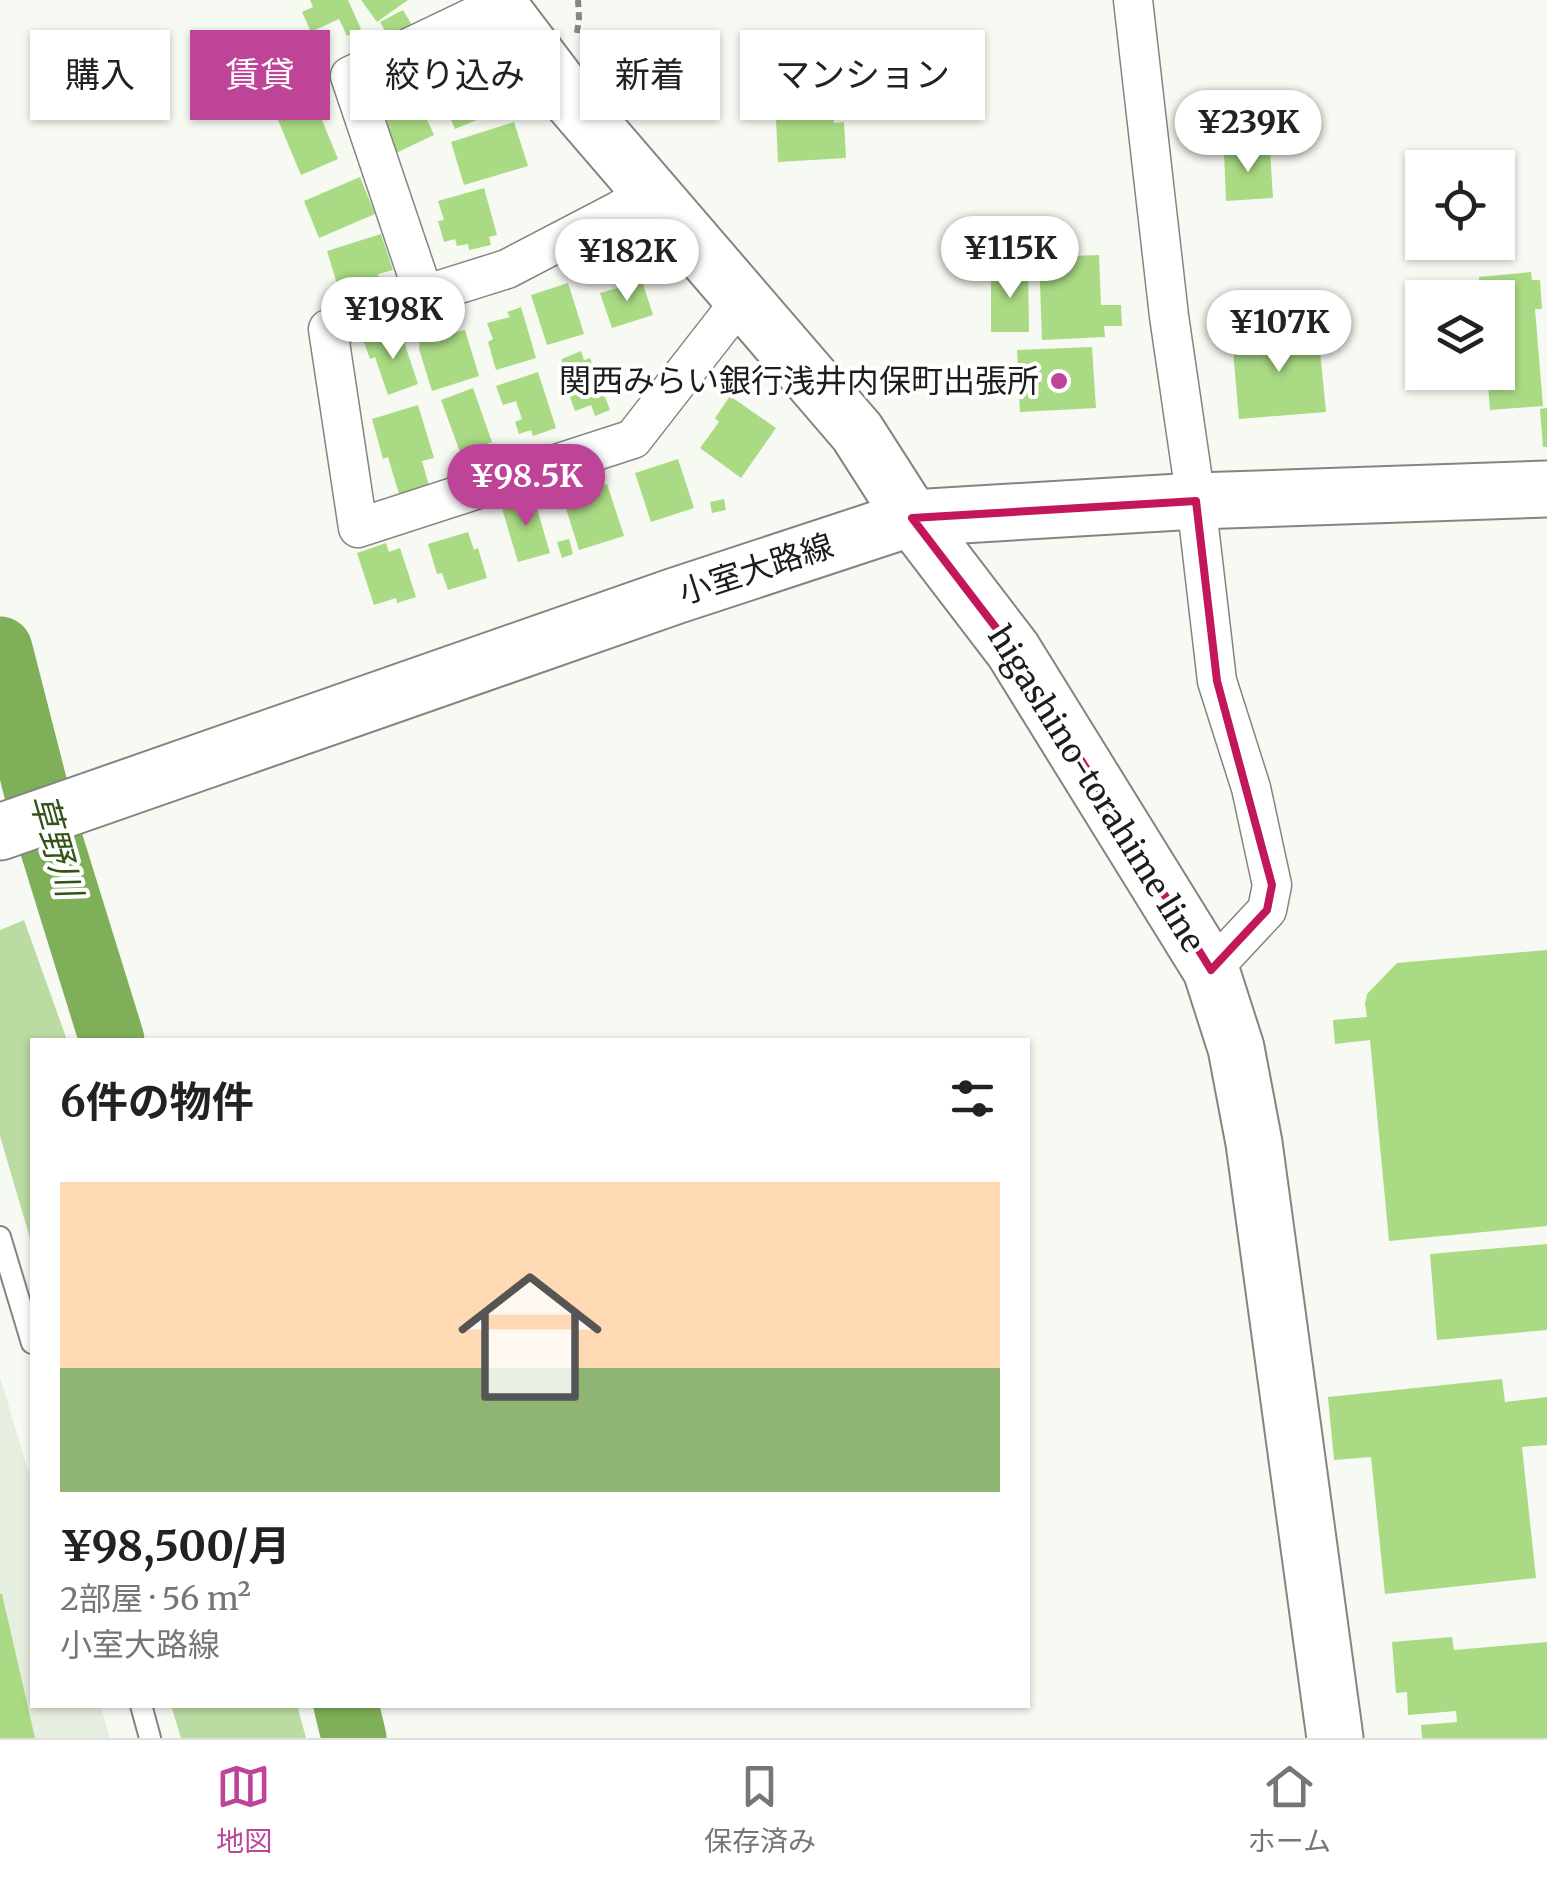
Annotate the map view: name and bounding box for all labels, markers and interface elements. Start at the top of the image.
chip: 購入 [30,30,170,120]
chip: 賃貸 [190,30,330,120]
chip: 絞り込み [350,30,560,120]
chip: 新着 [580,30,720,120]
chip: マンション [740,30,985,120]
pin: ¥239K [1178,90,1318,175]
text: ¥239K [1197,102,1299,142]
map controls [1405,150,1515,390]
button: locate [1405,150,1515,260]
pin: ¥115K [940,216,1080,301]
pin: ¥182K [557,219,697,304]
text: ¥115K [963,228,1057,268]
text: ¥182K [577,231,677,271]
pin: ¥198K [323,277,463,362]
button: layers [1405,280,1515,390]
text: ¥198K [343,289,443,329]
pin: ¥107K [1209,290,1349,375]
text: ¥107K [1228,302,1330,342]
place label: 関西みらい銀行浅井内保町出張所 [559,361,1039,401]
marker: 関西みらい銀行浅井内保町出張所 [1048,370,1070,392]
pin: ¥98.5K [445,444,607,529]
text: ¥98.5K [469,456,583,496]
street label: 小室大路線 [674,525,838,613]
street label: higashino-torahime line [979,619,1213,959]
water label: 草野川 [20,788,93,905]
icon: filters [945,1071,1000,1126]
text: 6件の物件 [60,1076,254,1128]
icon: home [440,1247,620,1427]
text: ¥98,500/月 [60,1520,291,1572]
text: 2部屋 · 56 m² [60,1579,251,1619]
text: 小室大路線 [60,1625,220,1665]
tab: 地図 [216,1759,272,1859]
tab: 保存済み [704,1759,816,1859]
tab: ホーム [1248,1759,1331,1859]

